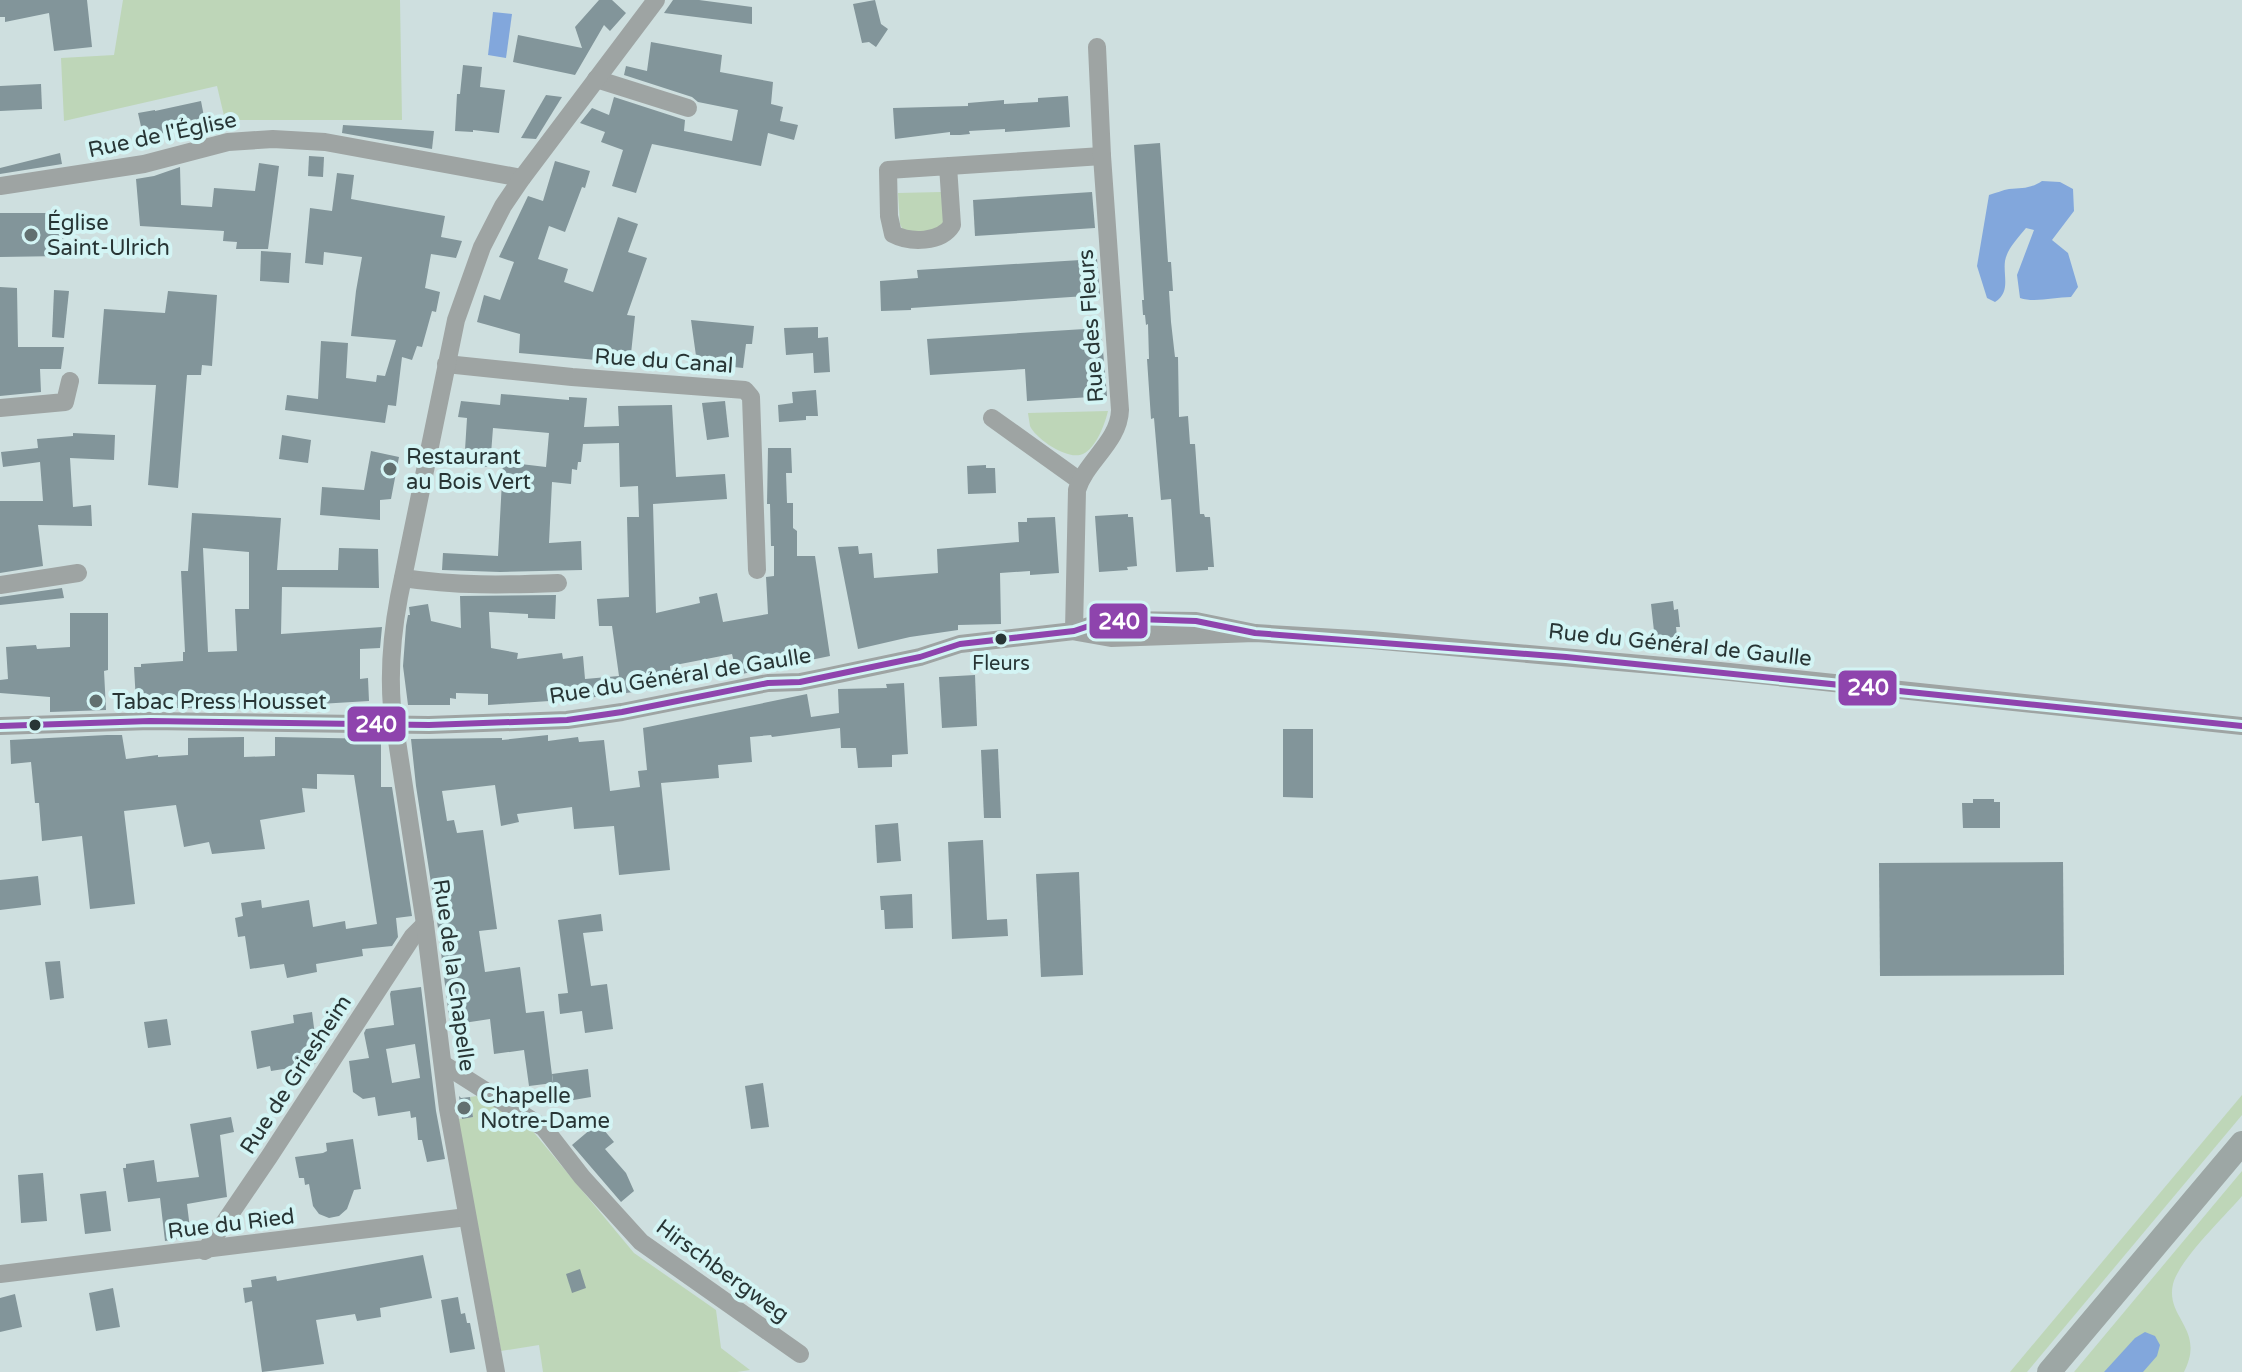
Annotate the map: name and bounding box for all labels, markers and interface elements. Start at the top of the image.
street label: Rue de l'Église [85,106,239,163]
place label: Église Saint-Ulrich [47,209,170,261]
marker: Église Saint-Ulrich [22,226,40,244]
street label: Rue des Fleurs [1073,249,1109,403]
street label: Rue du Canal [594,343,734,379]
place label: Restaurant au Bois Vert [406,444,531,495]
marker: Restaurant au Bois Vert [381,460,399,478]
line badge: 240 [1088,602,1149,640]
text: 240 [1098,609,1140,635]
street label: Rue du Général de Gaulle [1547,618,1813,672]
marker: Fleurs [993,631,1009,647]
street label: Rue du Général de Gaulle [547,642,813,710]
place label: Fleurs [972,652,1030,676]
line badge: 240 [1837,669,1898,707]
text: 240 [1847,675,1889,701]
place label: Tabac Press Housset [112,689,327,715]
marker: Tabac Press Housset [87,692,105,710]
line badge: 240 [346,705,407,743]
text: 240 [355,712,397,738]
unlabelled marker [27,717,43,733]
street label: Rue de la Chapelle [428,877,480,1073]
street label: Rue de Griesheim [235,990,357,1159]
place label: Chapelle Notre-Dame [480,1083,610,1134]
marker: Chapelle Notre-Dame [455,1099,473,1117]
street label: Rue du Ried [166,1203,296,1245]
street label: Hirschbergweg [651,1214,794,1328]

